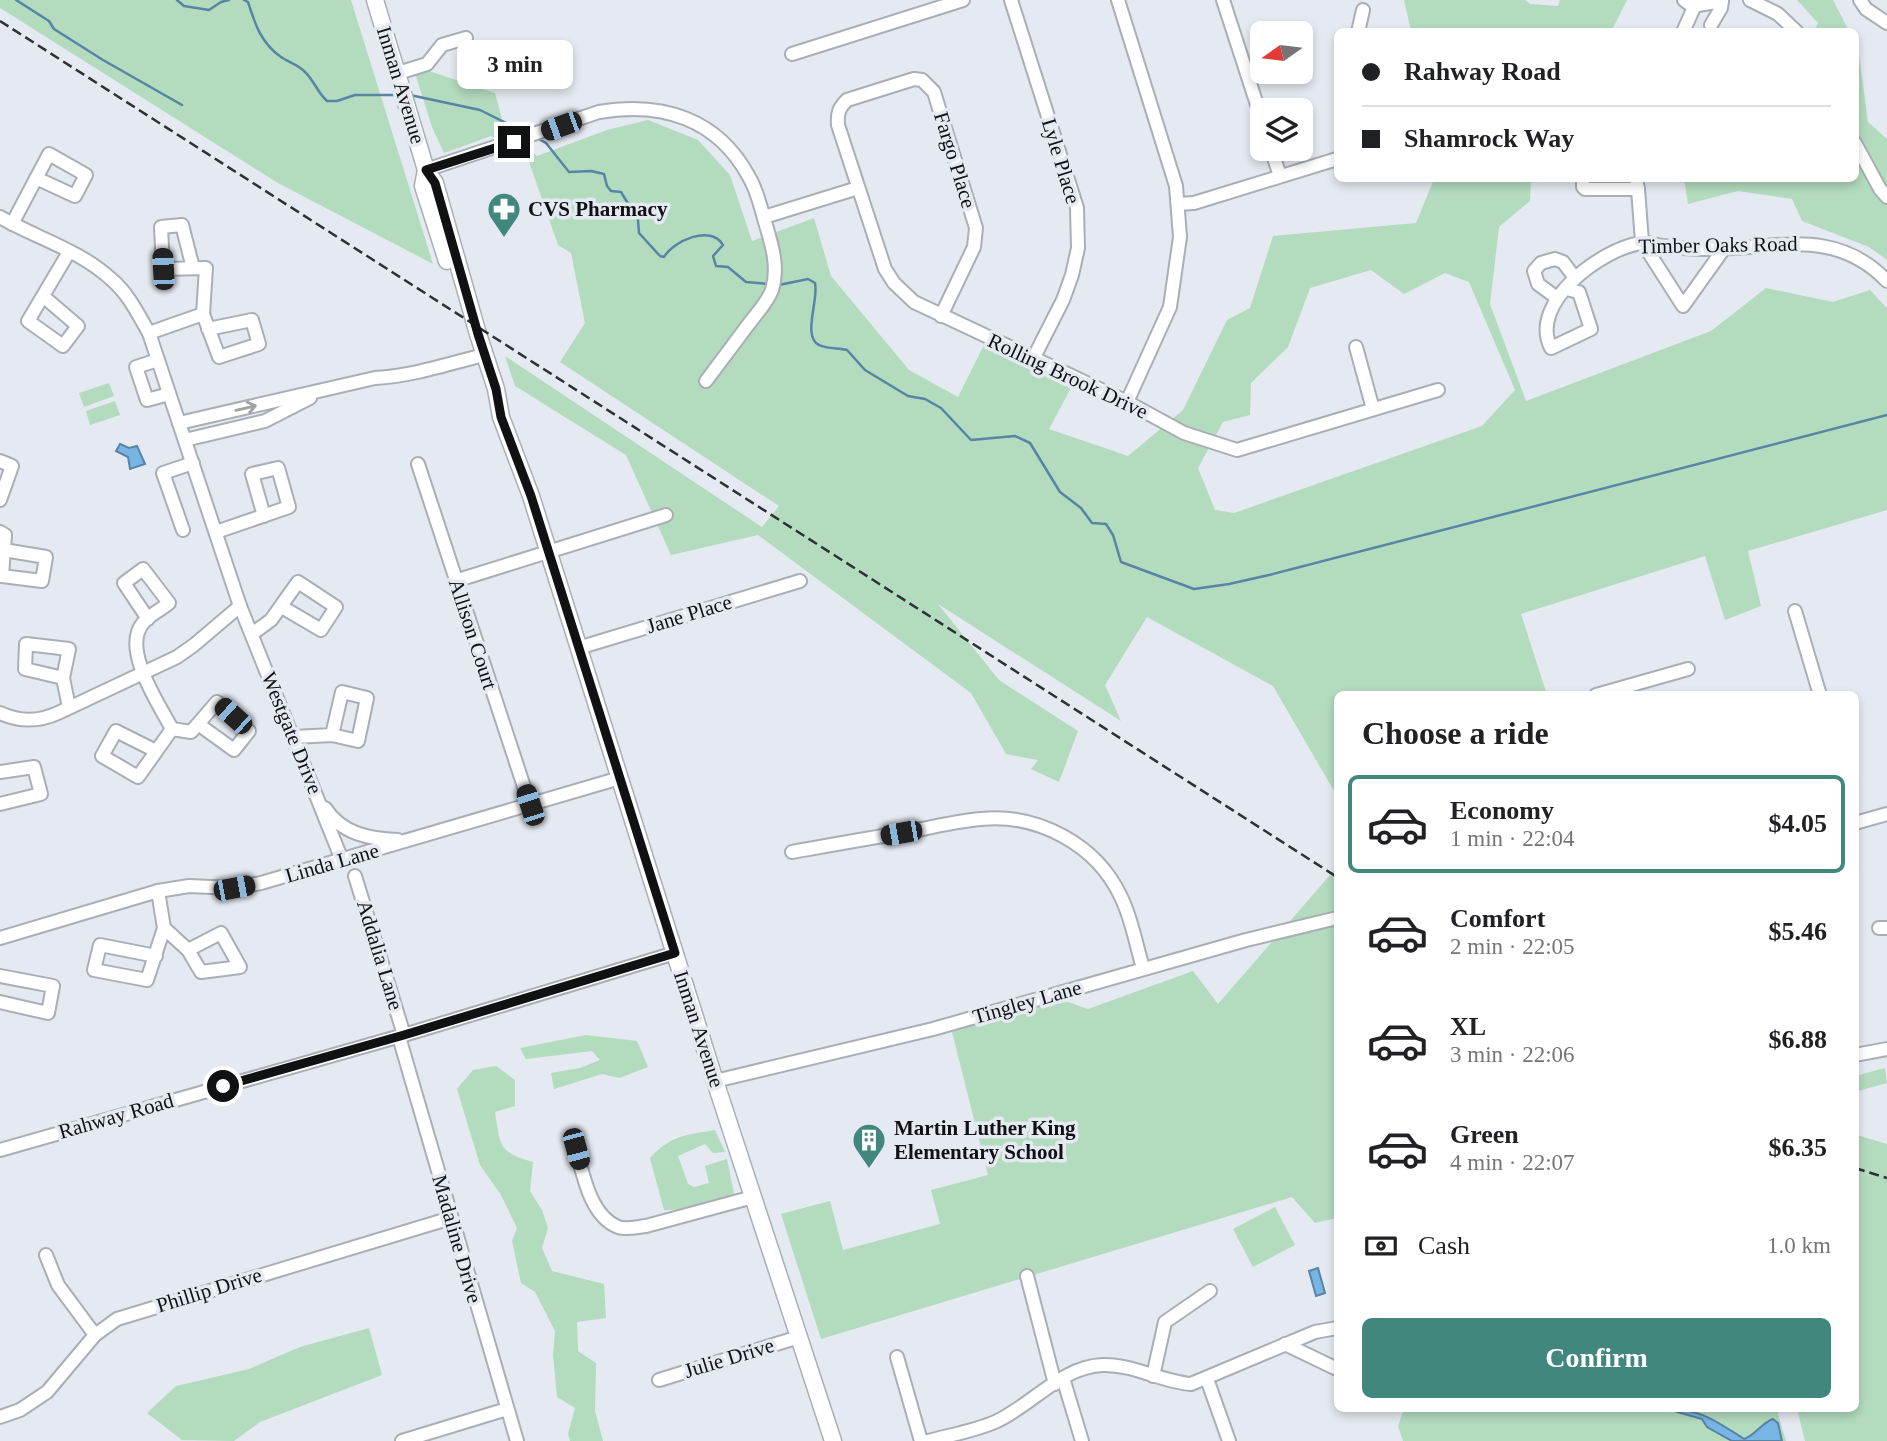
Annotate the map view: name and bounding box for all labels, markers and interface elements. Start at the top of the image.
north arrow [1250,21,1312,84]
map controls [1250,21,1313,161]
street label: Inman Avenue [372,23,430,147]
callout: 3 min [456,40,572,90]
text: 3 min [487,52,543,77]
text: Rahway Road [1404,57,1561,86]
button: layers [1250,98,1313,161]
car [538,109,585,143]
street label: Fargo Place [929,109,981,211]
street label: Lyle Place [1037,115,1085,207]
text: Shamrock Way [1404,124,1574,153]
route end [498,126,530,158]
pharmacy icon: CVS Pharmacy [485,190,523,239]
place label: CVS Pharmacy [528,197,668,221]
street label: Timber Oaks Road [1638,232,1798,258]
car [152,247,175,291]
street label: Rolling Brook Drive [984,328,1152,424]
one-way arrow [234,401,256,414]
street label: Allison Court [444,576,502,693]
street label: Jane Place [643,590,735,638]
street label: Westgate Drive [257,668,327,798]
car [211,694,256,738]
text: Choose a ride [1362,715,1549,751]
car [514,782,547,828]
icon: car [1366,793,1429,856]
text: Economy [1450,796,1554,825]
text: $4.05 [1769,809,1827,838]
car [879,819,924,847]
text: 1 min · 22:04 [1450,826,1575,851]
street label: Linda Lane [282,838,382,888]
car [212,874,257,902]
street label: Addalia Lane [352,897,408,1013]
icon: car [1366,901,1429,964]
text: Comfort [1450,904,1545,933]
text: $5.46 [1769,917,1827,946]
text: 2 min · 22:05 [1450,934,1575,959]
street label: Inman Avenue [669,968,729,1090]
street label: Tingley Lane [970,975,1084,1029]
icon: car [1366,1009,1429,1072]
text: XL [1450,1012,1486,1041]
text: $6.88 [1769,1025,1827,1054]
text: 3 min · 22:06 [1450,1042,1575,1067]
route start [207,1070,239,1102]
street label: Rahway Road [56,1088,177,1144]
place label: Martin Luther King Elementary School [894,1116,1076,1164]
icon: car [1366,1117,1429,1180]
text: Green [1450,1120,1519,1149]
building icon: Martin Luther King Elementary School [850,1121,888,1170]
car [561,1126,592,1172]
text: $6.35 [1769,1133,1827,1162]
text: 4 min · 22:07 [1450,1150,1575,1175]
street label: Madaline Drive [427,1172,487,1306]
icon: cash [1362,1227,1400,1265]
text: Cash [1418,1231,1470,1260]
text: 1.0 km [1767,1233,1831,1258]
street label: Phillip Drive [153,1263,265,1317]
button: Confirm [1362,1318,1831,1398]
street label: Julie Drive [681,1333,777,1383]

